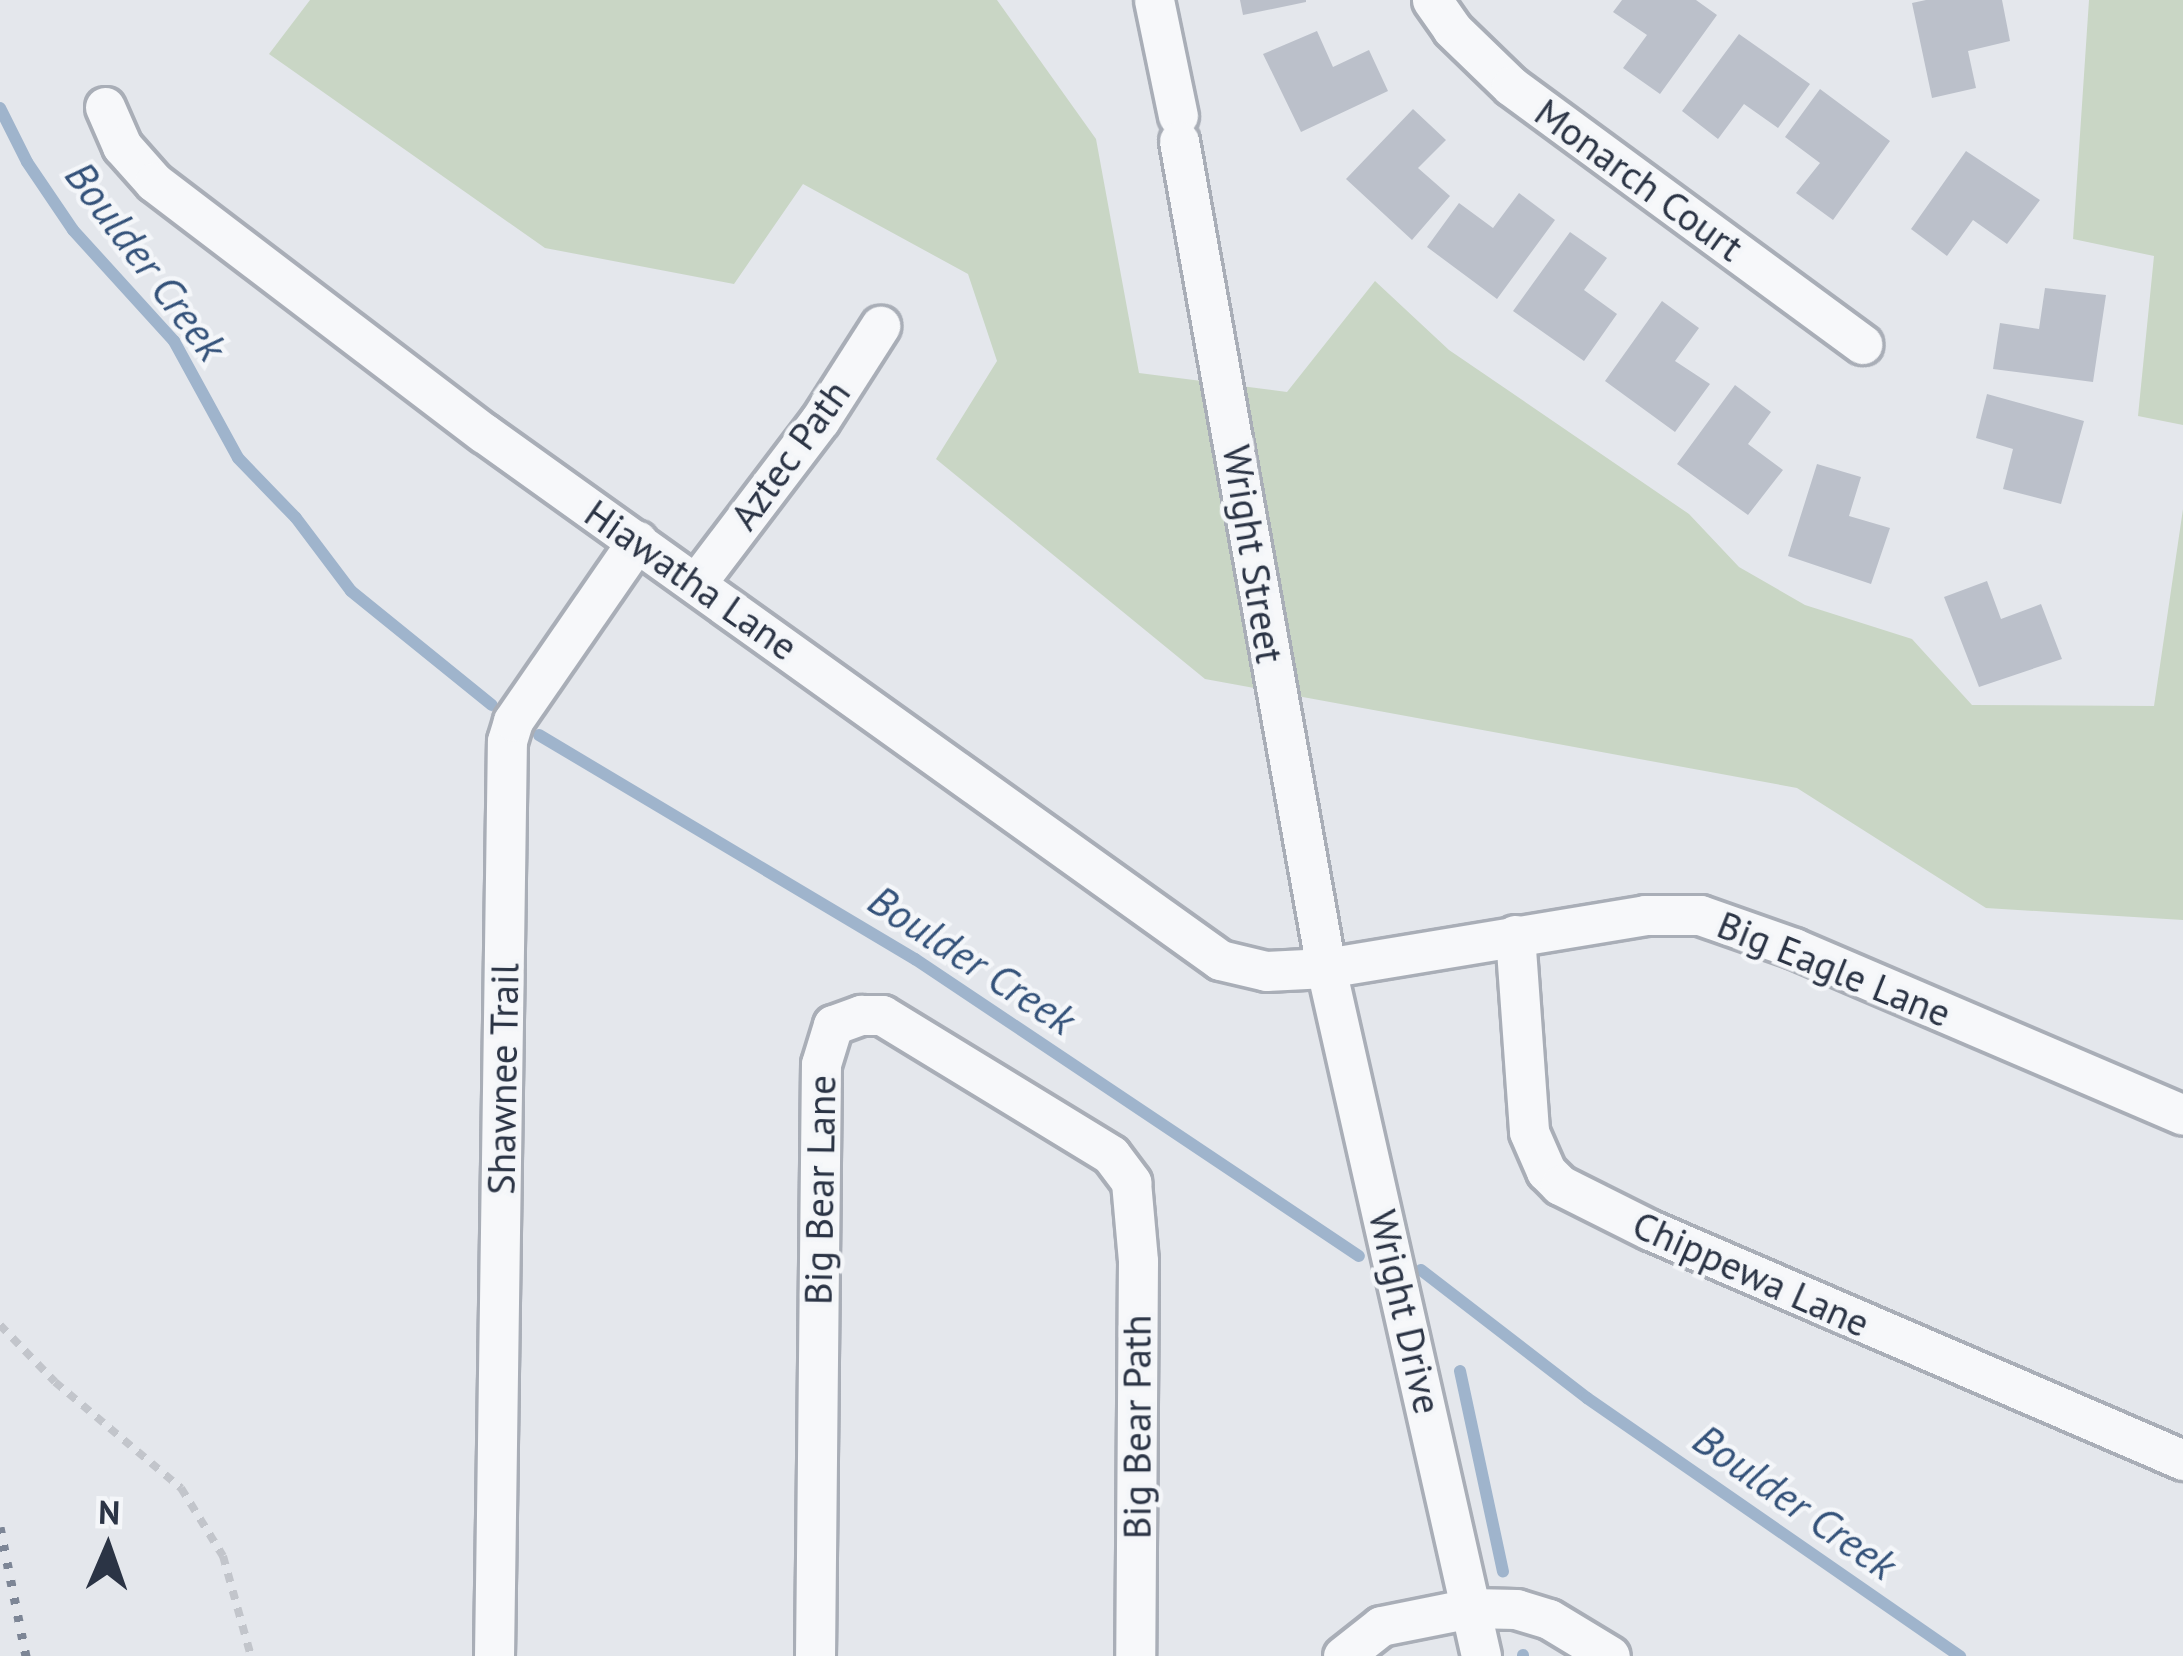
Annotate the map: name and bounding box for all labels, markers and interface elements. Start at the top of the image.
street label: Monarch Court [1526,89,1752,271]
water label: Boulder Creek [55,152,237,370]
street label: Aztec Path [720,371,860,539]
street label: Wright Street [1213,442,1293,666]
street label: Hiawatha Lane [576,490,806,670]
water label: Boulder Creek [859,875,1085,1045]
street label: Big Eagle Lane [1711,901,1957,1037]
street label: Shawnee Trail [478,962,528,1196]
street label: Big Bear Lane [795,1075,845,1305]
street label: Chippewa Lane [1625,1201,1877,1347]
street label: Wright Drive [1359,1206,1451,1418]
street label: Big Bear Path [1114,1315,1160,1539]
water label: Boulder Creek [1684,1414,1906,1590]
north arrow [48,1488,168,1608]
text: N [98,1490,121,1533]

